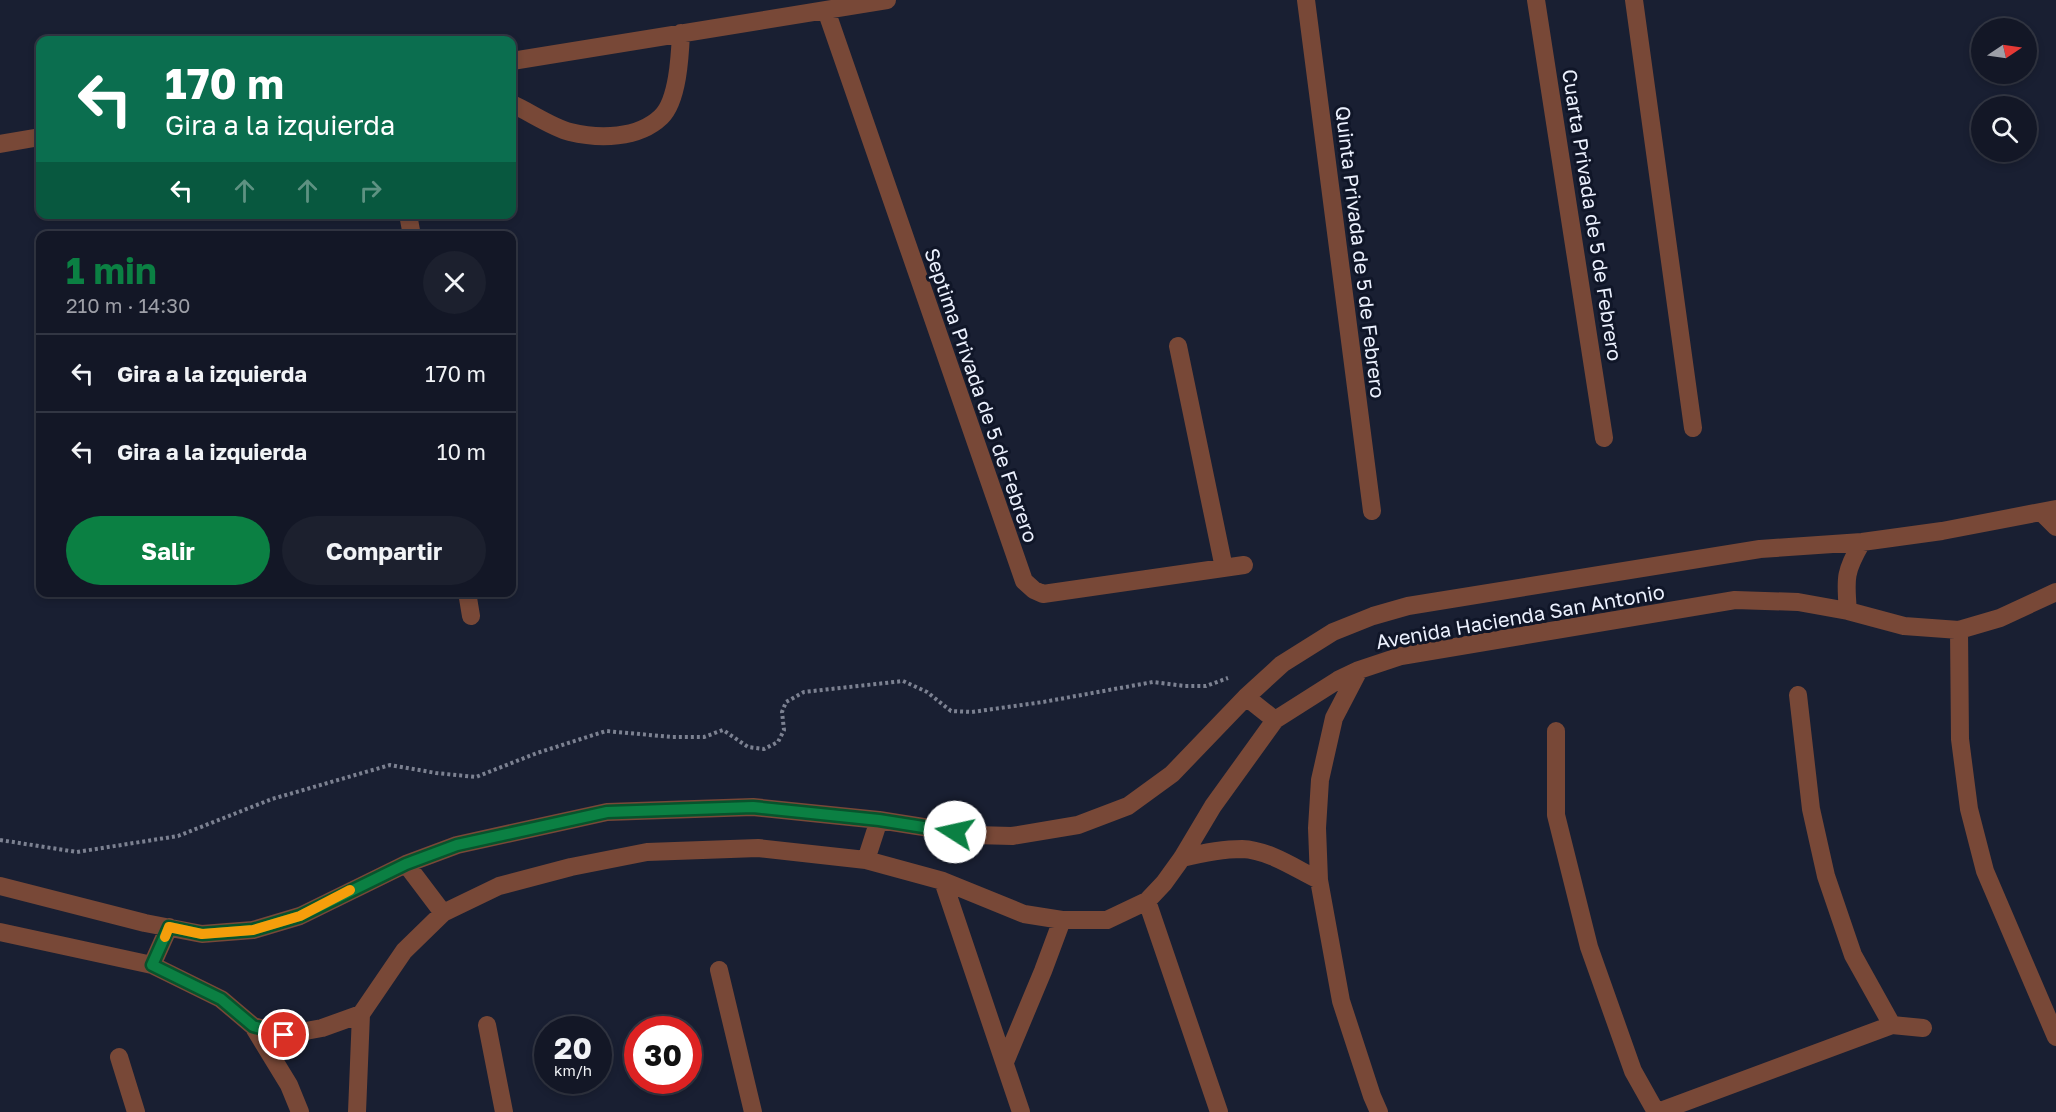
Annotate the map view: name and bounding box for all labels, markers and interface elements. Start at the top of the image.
north arrow [1971,18,2037,84]
map controls [1971,18,2037,162]
text: 170 m [165,58,284,108]
icon: left [66,60,144,138]
street label: Cuarta Privada de 5 de Febrero [1558,67,1628,363]
button: search [1971,96,2037,162]
street label: Quinta Privada de 5 de Febrero [1331,105,1391,399]
text: Gira a la izquierda [165,109,395,141]
icon: left [165,174,198,207]
icon: ahead [228,174,261,207]
icon: ahead [291,174,324,207]
icon: right [354,174,387,207]
street label: Septima Privada de 5 de Febrero [920,245,1044,545]
text: 1 min [66,249,157,292]
button: close [423,251,486,314]
text: 210 m · 14:30 [66,293,190,317]
icon: left [66,357,99,390]
text: Gira a la izquierda [117,360,307,387]
text: 170 m [425,360,486,387]
icon: left [66,435,99,468]
text: Gira a la izquierda [117,438,307,465]
text: 10 m [437,438,486,465]
button: Salir [66,516,270,585]
button: Compartir [282,516,486,585]
street label: Avenida Hacienda San Antonio [1374,579,1666,653]
position arrow [923,800,987,864]
pin [258,1009,309,1060]
speed limit sign: 30 [624,1016,702,1094]
icon: arrive [267,1018,300,1051]
text: 20 [554,1030,592,1066]
text: km/h [554,1061,592,1079]

